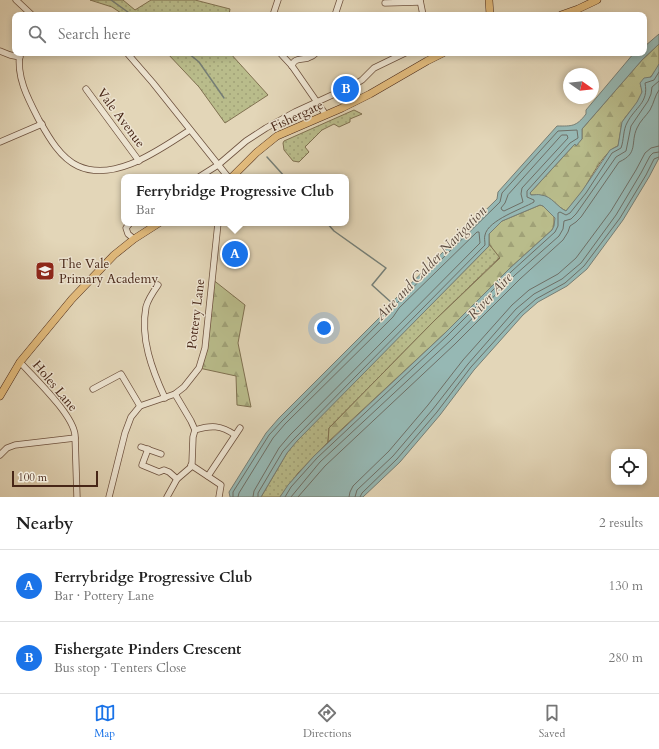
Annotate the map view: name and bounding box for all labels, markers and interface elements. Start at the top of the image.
search box [12,12,647,56]
icon: search [26,23,48,45]
text: Search here [58,24,131,44]
north arrow [563,68,599,104]
pin: B [333,74,359,104]
street label: Vale Avenue [93,85,149,151]
street label: Fishergate [268,96,326,136]
popup [121,174,349,226]
text: Ferrybridge Progressive Club [136,181,334,201]
text: Bar [136,201,155,219]
water label: Aire and Calder Navigation [371,202,491,325]
pin: A [222,239,248,269]
place label: The Vale Primary Academy [59,255,158,288]
school or university icon: The Vale Primary Academy [34,260,56,282]
water label: River Aire [463,268,517,324]
street label: Pottery Lane [183,278,209,350]
your location [314,318,334,338]
street label: Holes Lane [28,357,82,415]
map controls [611,449,647,485]
button: locate [611,449,647,485]
scale bar [12,469,98,488]
text: 100 m [18,470,47,485]
text: Nearby [16,512,73,535]
text: 2 results [599,514,643,532]
text: Ferrybridge Progressive Club [54,567,252,587]
text: A [24,577,34,595]
text: 130 m [609,577,643,595]
text: Bar · Pottery Lane [54,587,154,605]
text: Fishergate Pinders Crescent [54,639,241,659]
text: B [24,649,34,667]
text: 280 m [609,649,643,667]
text: Bus stop · Tenters Close [54,659,186,677]
tab: Map [94,702,116,741]
tab: Directions [303,702,351,741]
tab: Saved [539,702,565,741]

